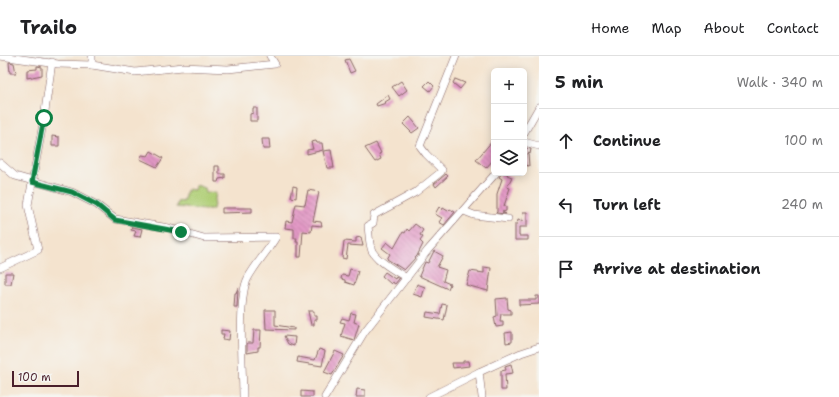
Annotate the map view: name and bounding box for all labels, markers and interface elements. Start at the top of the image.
text: Trailo [20,15,77,40]
text: Home [591,19,630,37]
text: Map [652,19,682,37]
text: About [704,19,745,37]
text: Contact [767,19,819,37]
map controls [491,68,527,176]
button: + [491,68,527,104]
text: 5 min [555,71,603,93]
text: Walk · 340 m [737,74,823,91]
button: − [491,104,527,140]
route start [35,109,53,127]
icon: ahead [555,130,577,152]
text: Continue [593,131,661,151]
text: 100 m [784,132,823,149]
button: layers [491,140,527,176]
icon: left [555,194,577,216]
text: Turn left [593,195,661,215]
text: 240 m [781,196,823,213]
route end [172,223,190,241]
icon: arrive [555,258,577,280]
text: Arrive at destination [593,259,761,279]
scale bar [12,369,79,388]
text: 100 m [18,370,51,385]

